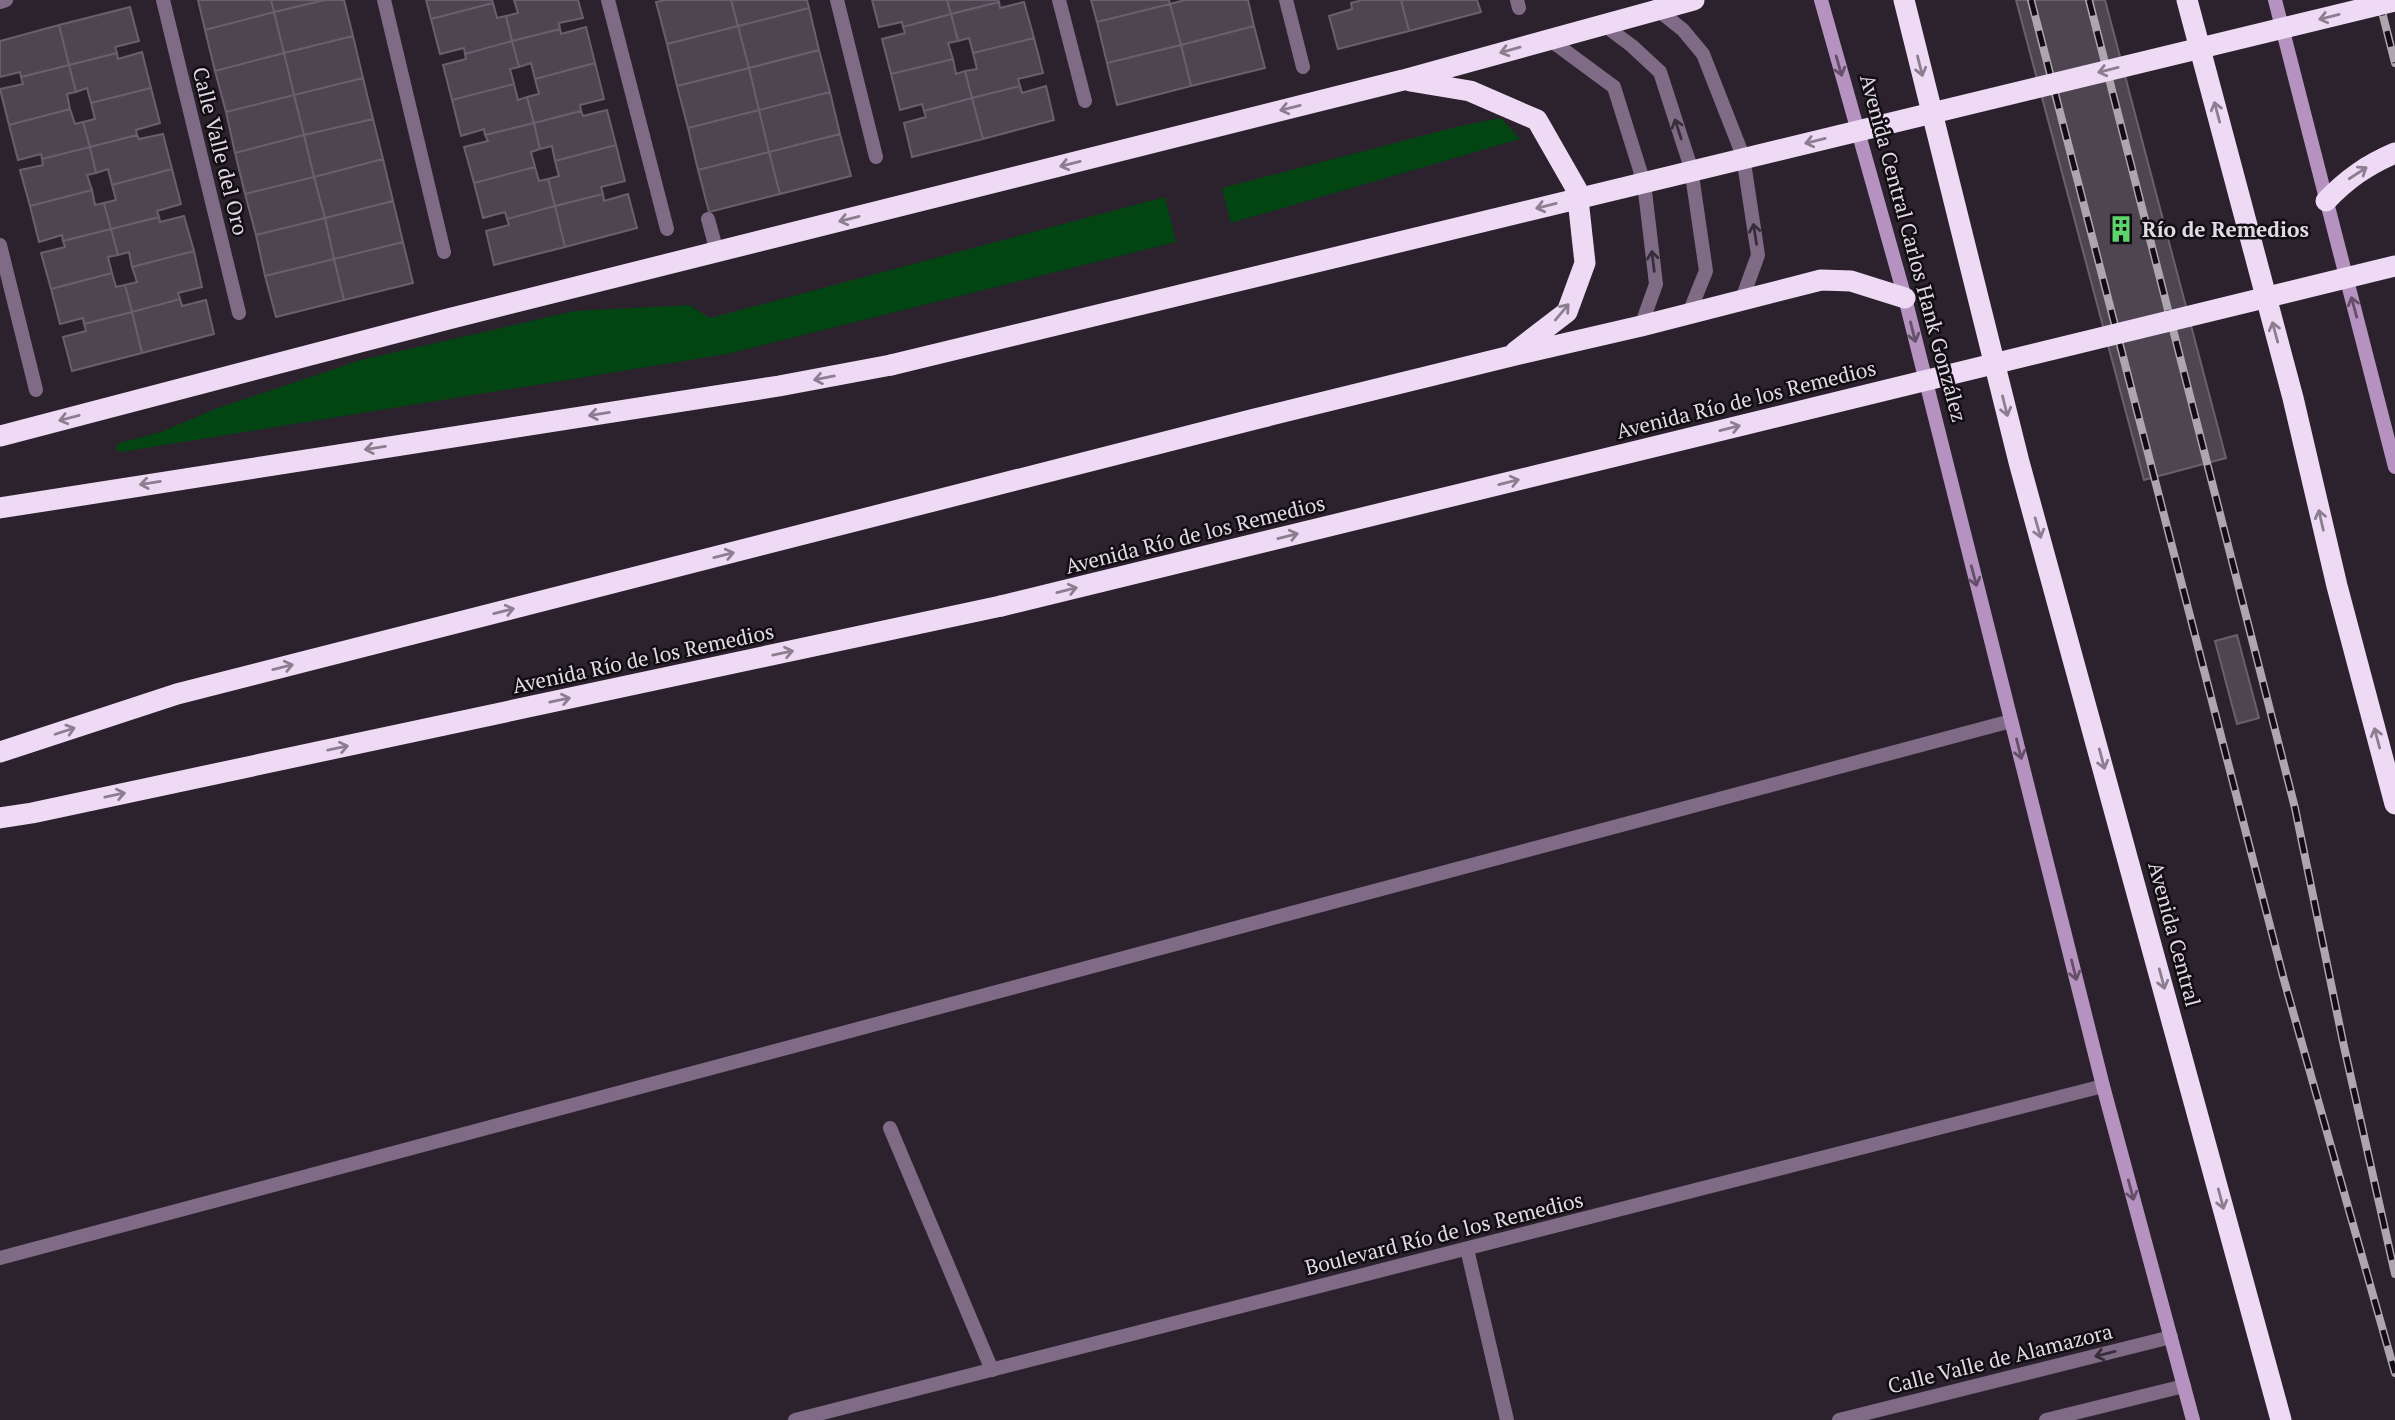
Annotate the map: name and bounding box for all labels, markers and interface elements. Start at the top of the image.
one-way arrow [2318,11,2341,24]
one-way arrow [1499,44,1522,57]
one-way arrow [1833,54,1846,76]
one-way arrow [1914,54,1927,77]
street label: Calle Valle del Oro [187,64,255,238]
one-way arrow [2097,65,2119,78]
street label: Avenida Central Carlos Hank González [1854,71,1974,425]
one-way arrow [2210,101,2223,124]
one-way arrow [1279,102,1302,115]
one-way arrow [1671,118,1684,140]
one-way arrow [1804,135,1827,148]
one-way arrow [1059,158,1081,171]
one-way arrow [2347,165,2367,179]
one-way arrow [1535,200,1558,213]
one-way arrow [838,213,861,226]
building icon: Río de Remedios [2106,214,2136,244]
place label: Río de Remedios [2142,215,2309,243]
one-way arrow [1748,223,1761,246]
one-way arrow [1647,250,1660,273]
one-way arrow [2347,296,2360,319]
one-way arrow [1554,303,1570,321]
one-way arrow [1907,320,1920,343]
one-way arrow [2268,321,2281,343]
street label: Avenida Río de los Remedios [1613,353,1879,445]
one-way arrow [813,371,836,385]
one-way arrow [1999,394,2012,417]
one-way arrow [589,408,611,421]
one-way arrow [58,412,81,425]
one-way arrow [1718,421,1741,434]
one-way arrow [364,442,386,455]
one-way arrow [1497,475,1520,488]
one-way arrow [139,477,162,490]
street label: Avenida Río de los Remedios [1062,488,1328,580]
one-way arrow [2314,509,2327,531]
one-way arrow [2032,516,2045,538]
one-way arrow [1276,529,1299,542]
one-way arrow [712,548,735,561]
one-way arrow [1968,564,1981,586]
one-way arrow [1055,583,1078,596]
one-way arrow [492,604,514,617]
street label: Avenida Río de los Remedios [510,617,776,699]
one-way arrow [771,646,794,659]
one-way arrow [271,660,294,673]
one-way arrow [548,693,571,707]
one-way arrow [54,724,76,737]
one-way arrow [2370,727,2383,749]
one-way arrow [2013,738,2026,760]
one-way arrow [326,740,348,753]
one-way arrow [2096,748,2109,770]
one-way arrow [103,788,126,802]
street label: Avenida Central [2142,859,2208,1009]
one-way arrow [2068,958,2081,981]
one-way arrow [2156,968,2169,990]
one-way arrow [2125,1179,2138,1201]
street label: Boulevard Río de los Remedios [1302,1185,1586,1281]
one-way arrow [2215,1187,2228,1209]
street label: Calle Valle de Alamazora [1885,1316,2116,1399]
one-way arrow [2094,1348,2117,1361]

